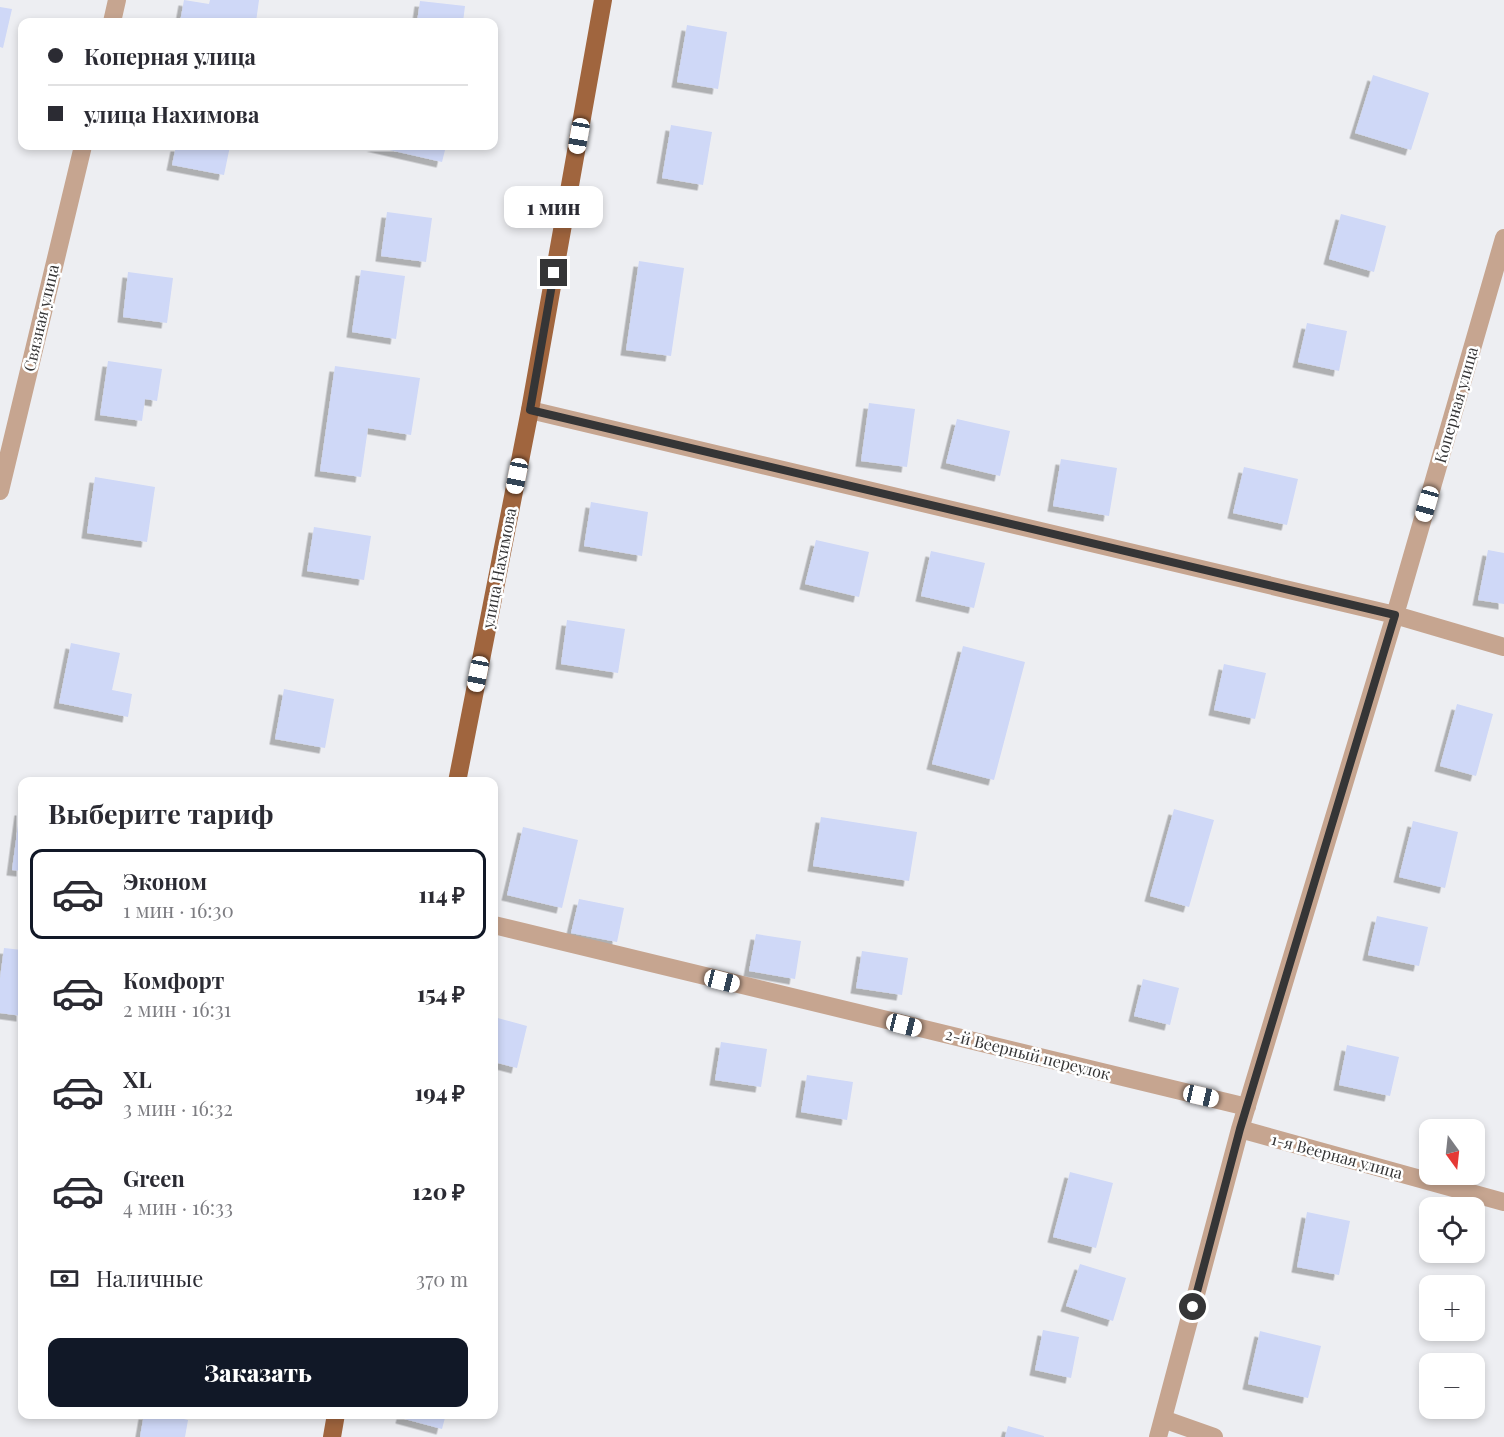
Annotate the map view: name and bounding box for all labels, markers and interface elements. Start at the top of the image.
text: Коперная улица [84,41,256,71]
text: улица Нахимова [84,99,259,129]
car [567,117,591,155]
callout: 1 мин [504,186,604,228]
text: 1 мин [527,193,580,220]
route end [540,259,567,286]
street label: Связная улица [18,262,63,374]
street label: Коперная улица [1429,344,1482,465]
car [505,457,529,495]
car [1413,484,1441,524]
street label: улица Нахимова [476,506,520,631]
car [466,655,490,693]
text: Выберите тариф [48,795,274,831]
text: Эконом [123,866,207,896]
icon: car [51,867,105,921]
text: 114 ₽ [419,879,465,909]
text: 1 мин · 16:30 [123,896,234,923]
text: Комфорт [123,965,224,995]
icon: car [51,966,105,1020]
car [702,968,742,994]
text: 154 ₽ [417,978,465,1008]
text: 2 мин · 16:31 [123,995,231,1022]
car [884,1012,924,1038]
street label: 2-й Веерный переулок [943,1023,1113,1084]
text: XL [123,1064,152,1094]
icon: car [51,1065,105,1119]
text: 194 ₽ [415,1077,465,1107]
car [1181,1083,1221,1109]
text: 3 мин · 16:32 [123,1094,233,1121]
north arrow [1419,1119,1485,1185]
map controls [1419,1119,1485,1419]
street label: 1-я Веерная улица [1269,1128,1405,1183]
text: Green [123,1163,185,1193]
icon: car [51,1164,105,1218]
text: 120 ₽ [412,1176,465,1206]
text: 4 мин · 16:33 [123,1193,233,1220]
button: locate [1419,1197,1485,1263]
icon: cash [48,1262,81,1295]
text: Наличные [96,1263,203,1293]
text: 370 m [416,1265,468,1292]
button: + [1419,1275,1485,1341]
route start [1179,1293,1206,1320]
button: Заказать [48,1338,468,1407]
button: − [1419,1353,1485,1419]

